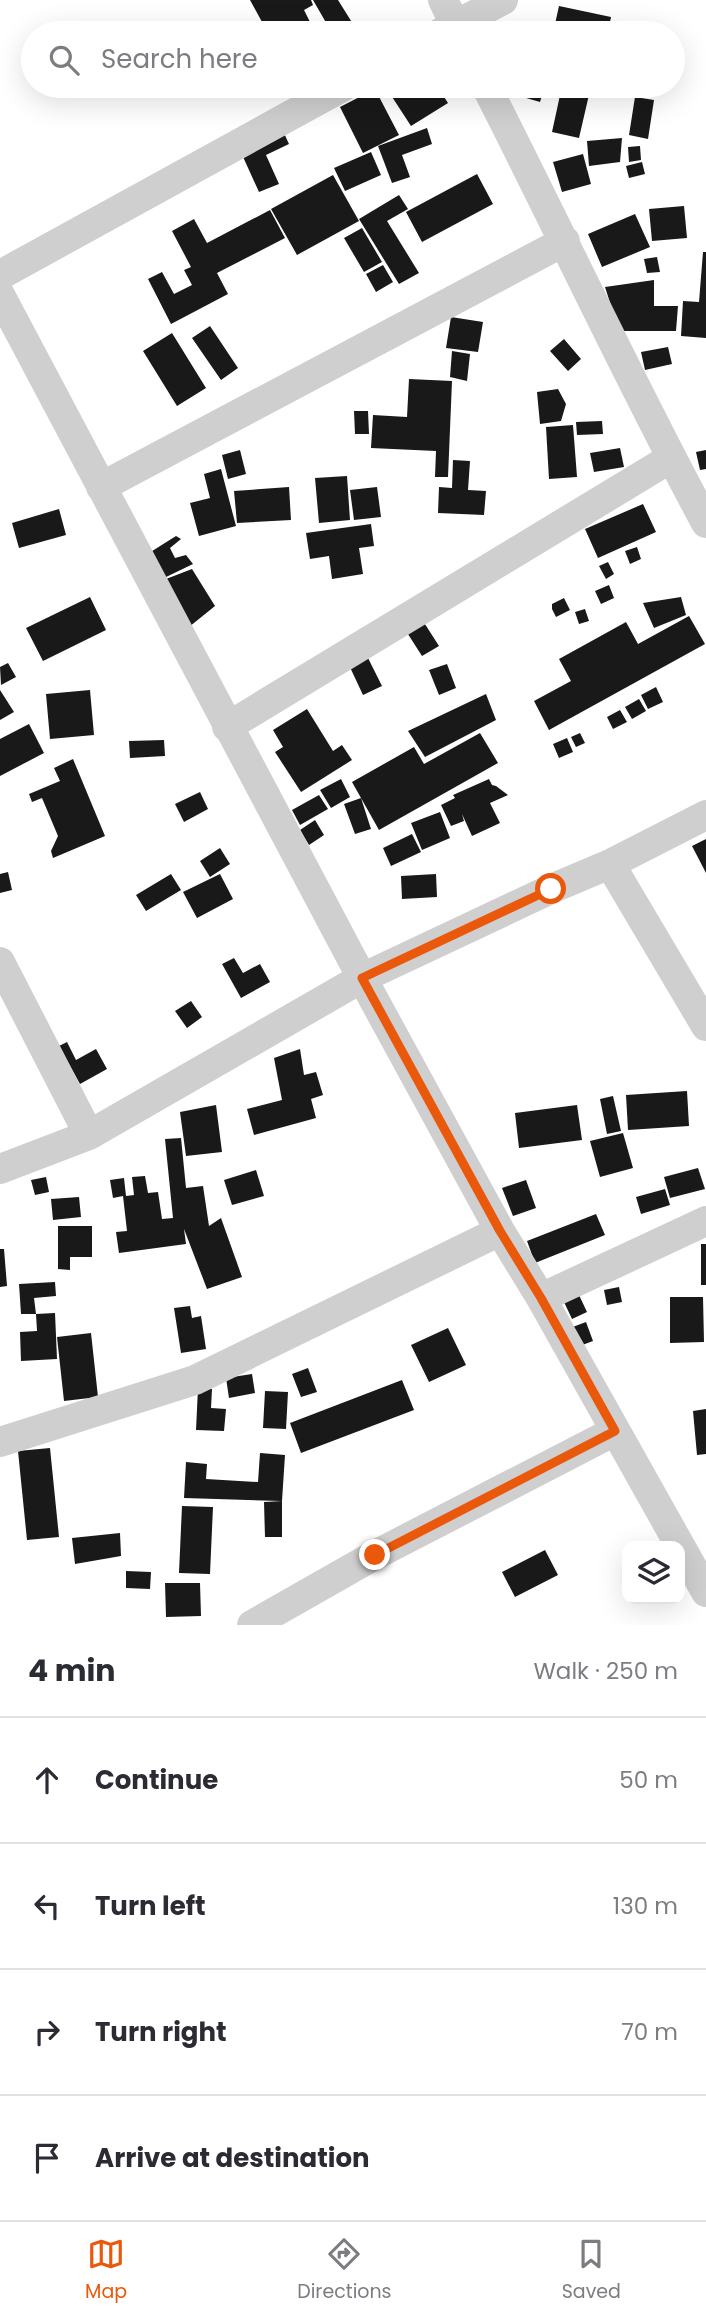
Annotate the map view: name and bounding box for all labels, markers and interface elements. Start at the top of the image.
search box [21,21,685,98]
icon: search [45,41,83,79]
text: Search here [101,41,258,77]
route start [535,873,566,904]
route end [359,1539,390,1570]
map controls [622,1541,685,1604]
button: layers [622,1541,685,1604]
text: 4 min [28,1649,116,1692]
text: Walk · 250 m [533,1655,678,1687]
icon: ahead [28,1761,66,1799]
text: Continue [95,1762,218,1798]
text: 50 m [619,1764,678,1796]
icon: left [28,1887,66,1925]
text: Turn left [95,1888,206,1924]
text: 130 m [613,1890,678,1922]
icon: right [28,2013,66,2051]
text: Turn right [95,2014,227,2050]
text: 70 m [621,2016,678,2048]
icon: arrive [28,2139,66,2177]
text: Arrive at destination [95,2140,370,2176]
tab: Map [85,2235,127,2306]
tab: Directions [297,2235,392,2306]
tab: Saved [562,2235,621,2306]

